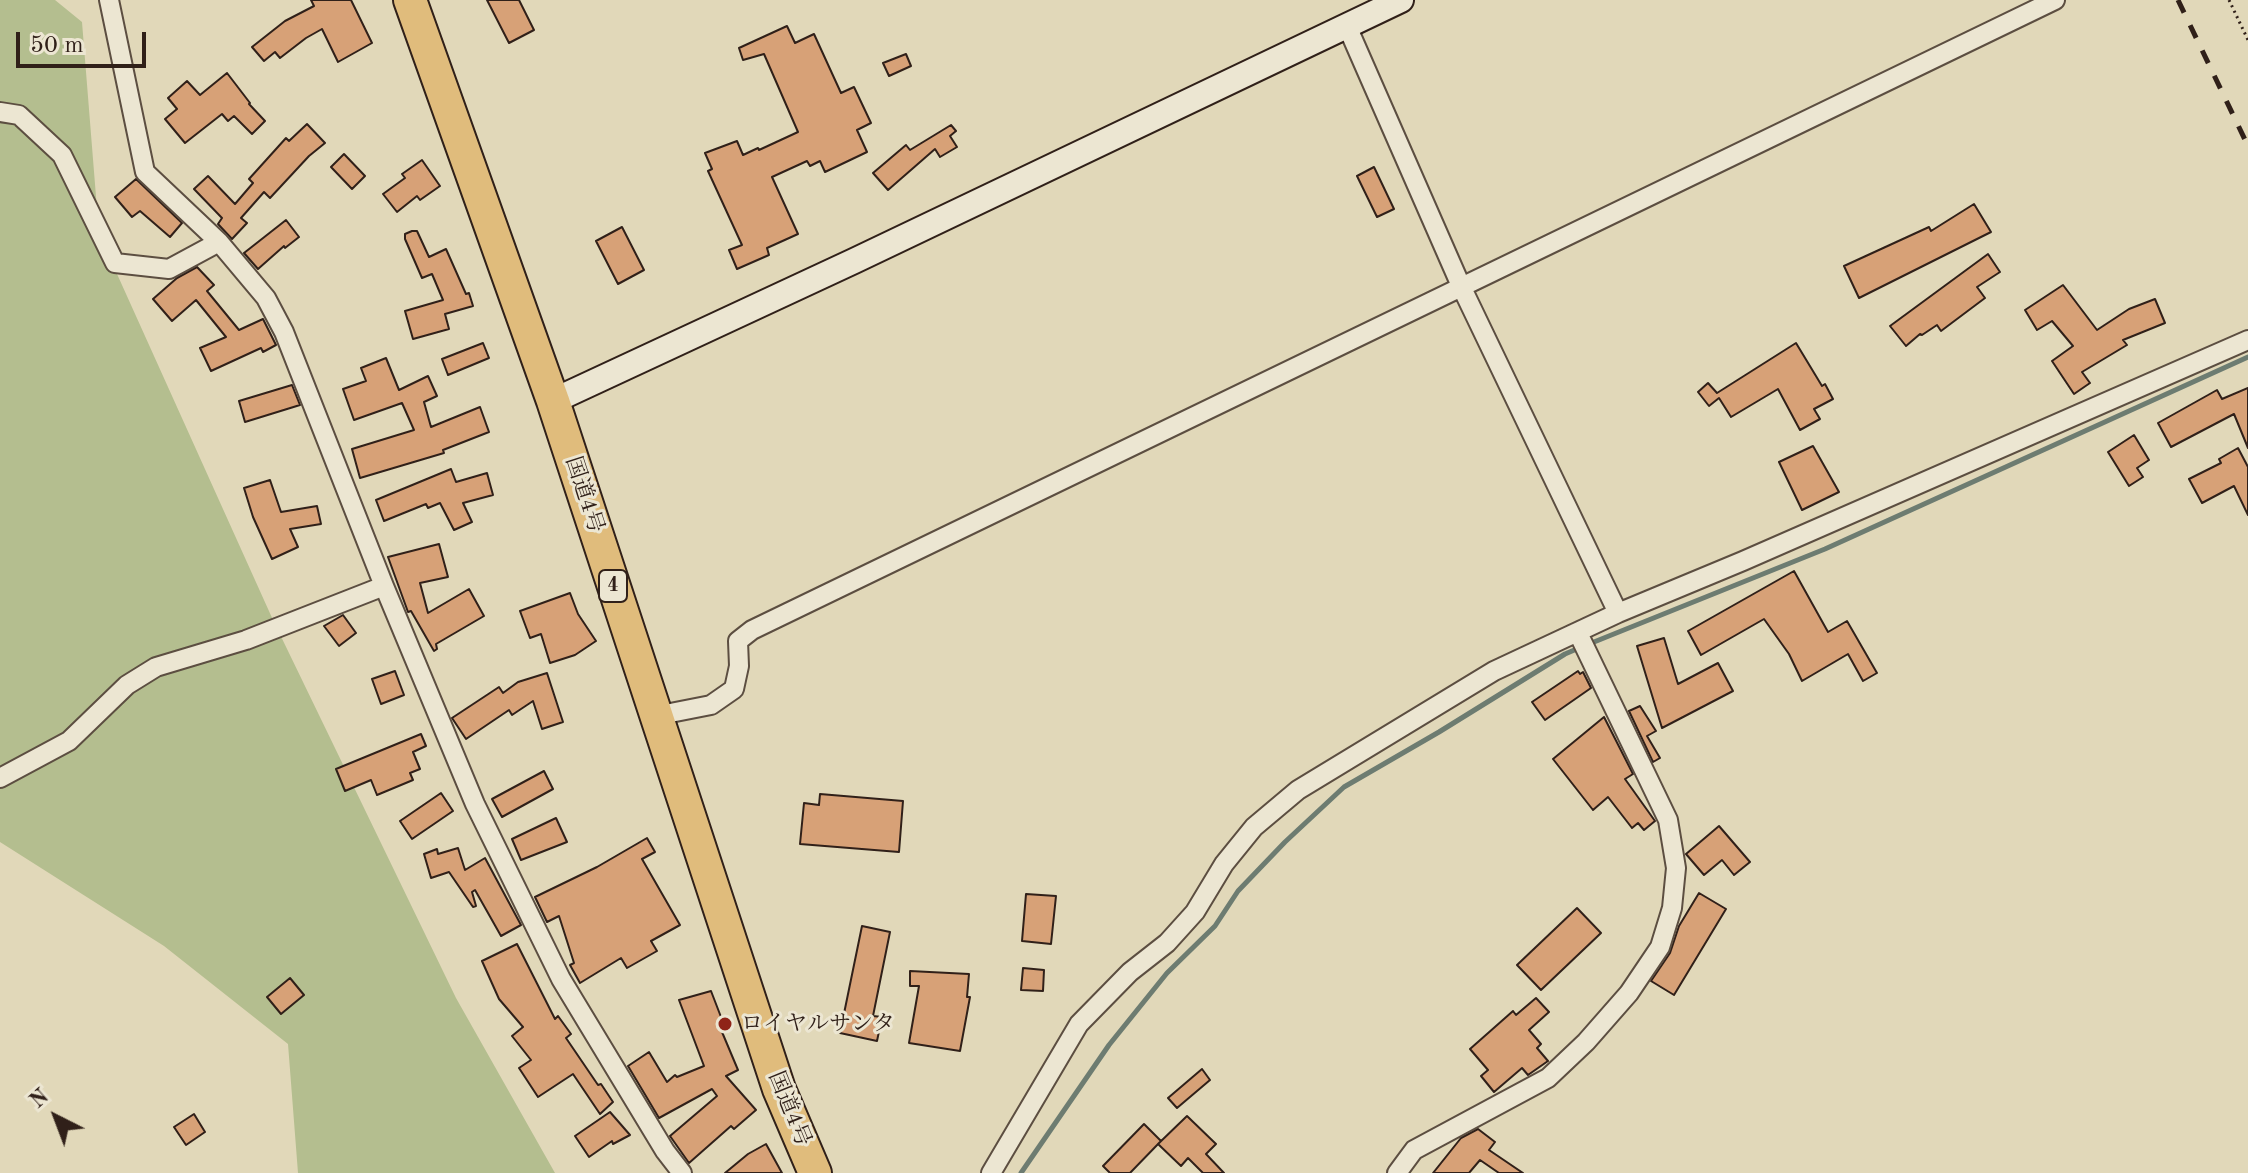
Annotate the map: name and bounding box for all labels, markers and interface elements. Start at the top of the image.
scale bar [20,16,150,66]
text: 50 m [30,34,84,58]
street label: 国道4号 [559,453,609,537]
road number: 4 [599,570,627,602]
place label: ロイヤルサンタ [741,1011,895,1037]
marker: ロイヤルサンタ [716,1015,734,1033]
street label: 国道4号 [762,1068,816,1150]
north arrow [16,1077,96,1157]
text: N [26,1085,54,1113]

